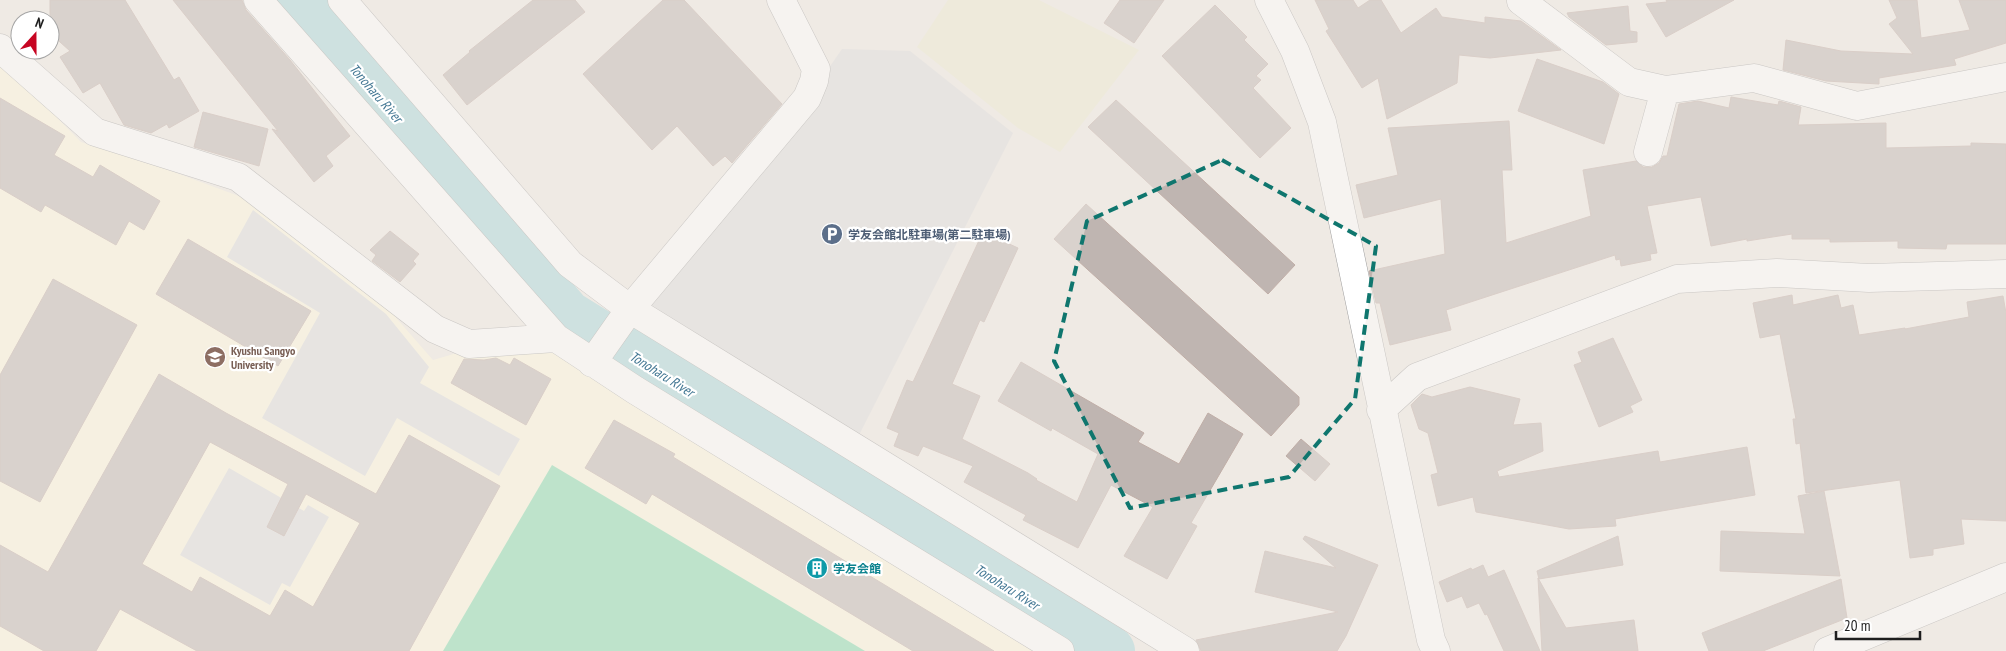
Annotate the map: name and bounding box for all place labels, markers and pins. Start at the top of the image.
parking icon: 学友会館北駐車場(第二駐車場) [820,222,844,246]
place label: 学友会館北駐車場(第二駐車場) [848,227,1011,242]
place label: Kyushu Sangyo University [231,343,296,372]
school or university icon: Kyushu Sangyo University [203,345,227,369]
building icon: 学友会館 [805,556,829,580]
place label: 学友会館 [833,561,881,576]

